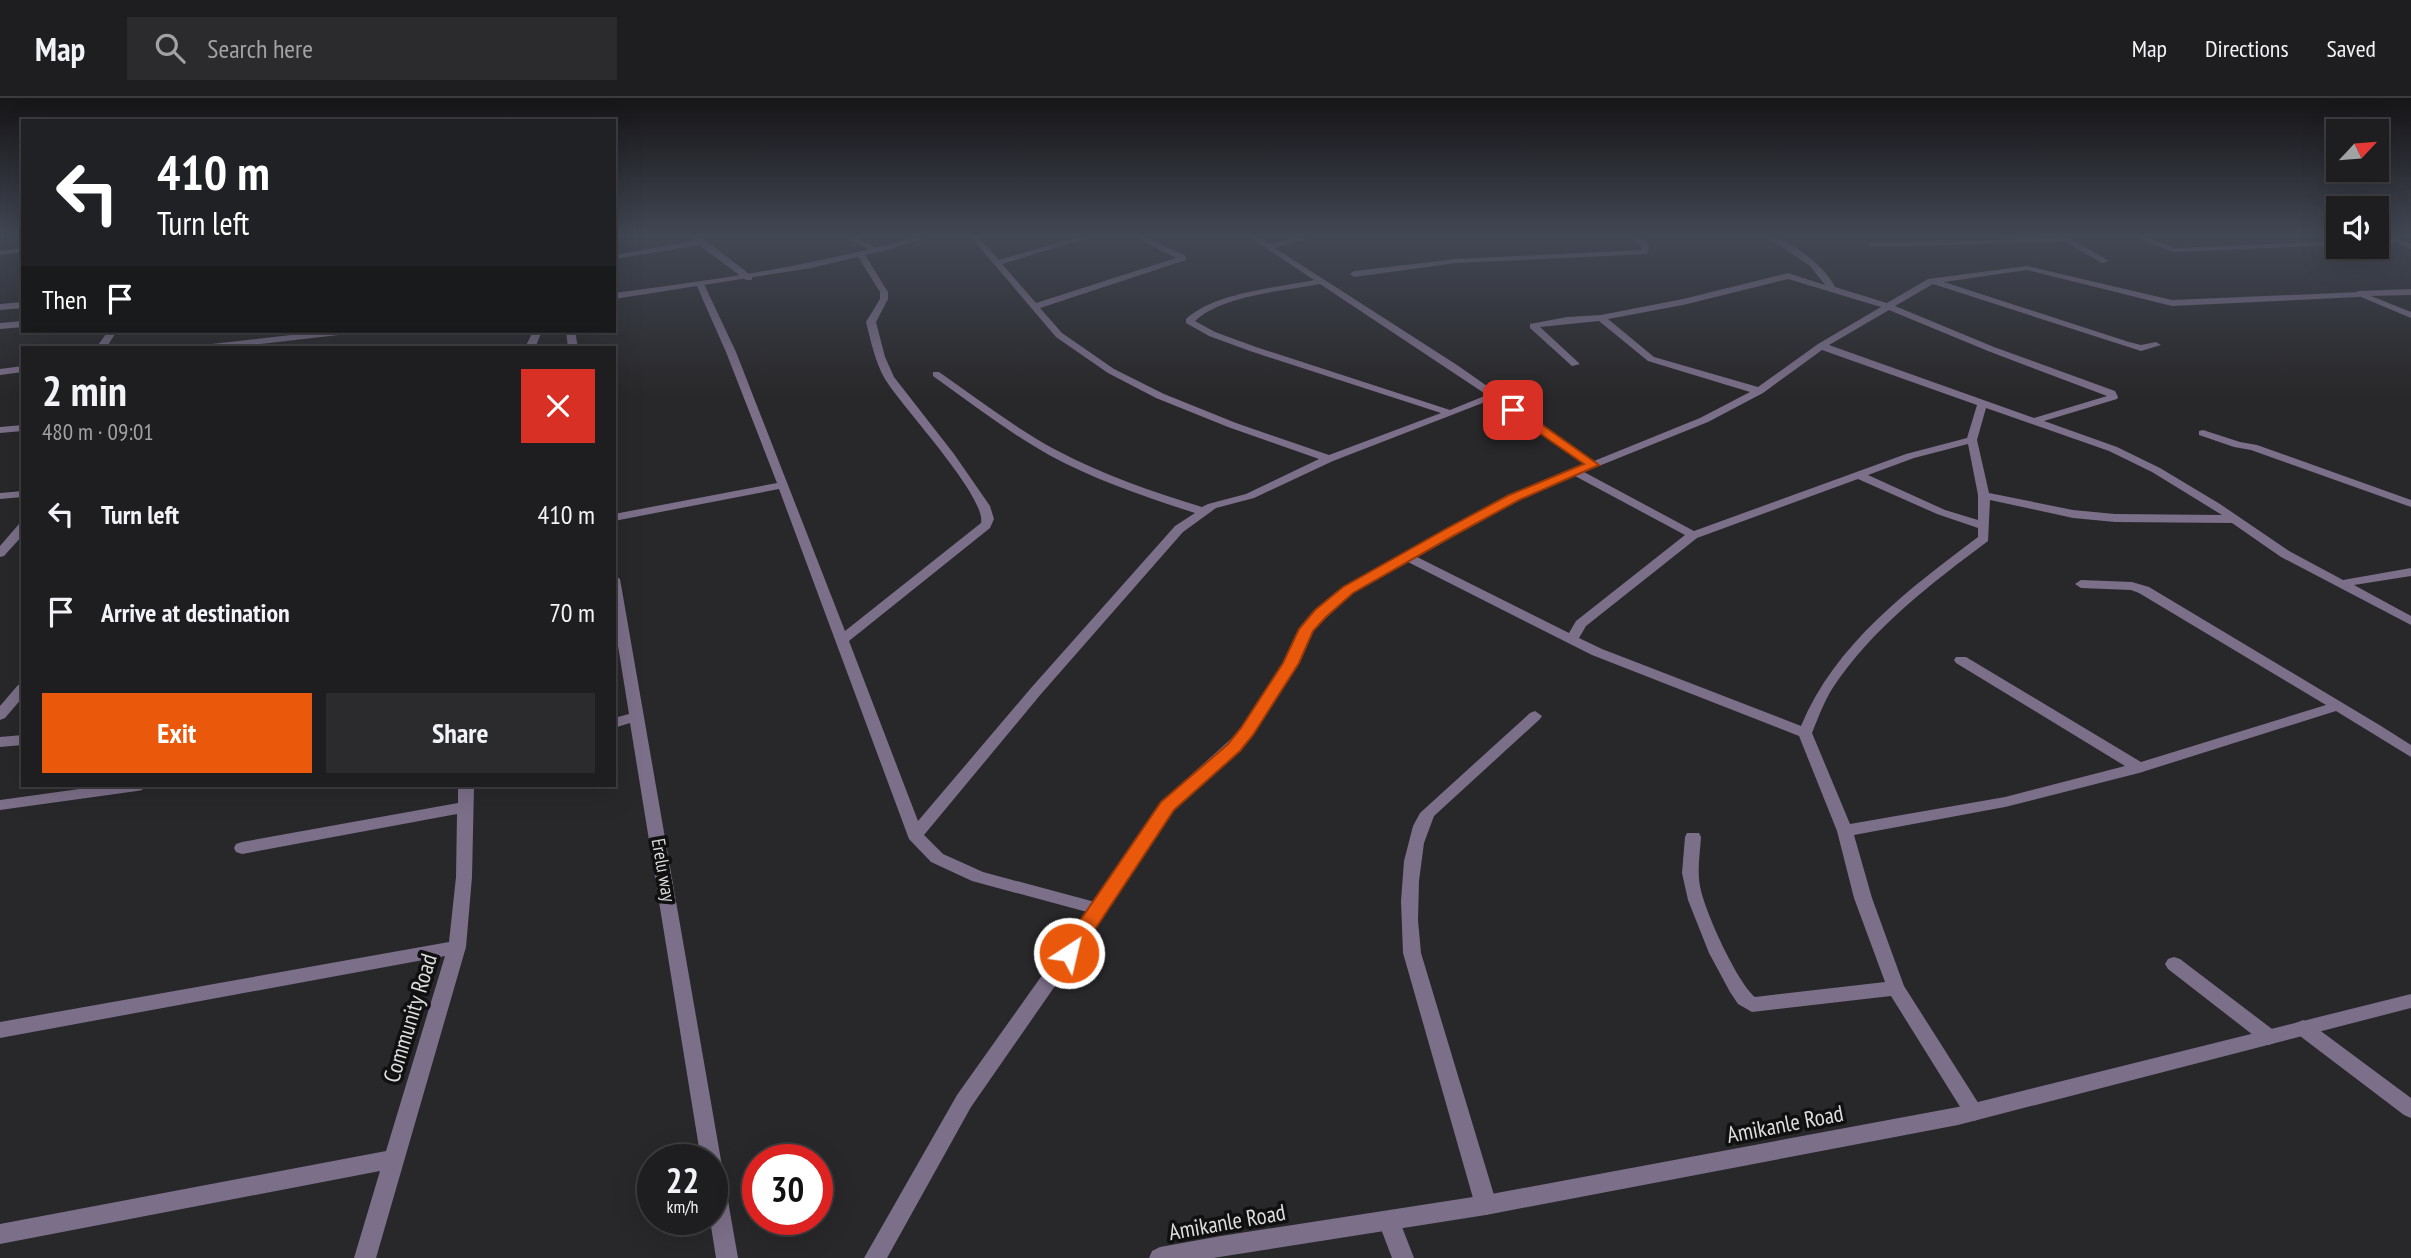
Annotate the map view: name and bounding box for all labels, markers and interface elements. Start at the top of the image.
search box [127,17,617,80]
text: Map [35,27,85,70]
icon: search [151,29,189,67]
text: Search here [207,32,313,65]
text: Map [2132,33,2167,64]
text: Directions [2205,33,2289,64]
text: Saved [2327,33,2376,64]
north arrow [2326,119,2389,182]
map controls [2326,119,2389,259]
text: 410 m [157,140,270,204]
icon: left [42,147,133,238]
button: sound [2326,196,2389,259]
text: Turn left [157,202,249,244]
icon: arrive [101,280,139,318]
text: Then [42,283,87,316]
text: 2 min [42,363,127,418]
button: close [521,369,595,443]
pin [1483,380,1543,440]
icon: arrive [1494,391,1532,429]
text: 480 m · 09:01 [42,417,154,446]
icon: left [42,495,80,533]
text: Turn left [101,498,179,531]
text: 410 m [537,498,595,531]
icon: arrive [42,593,80,631]
text: Arrive at destination [101,596,290,629]
text: 70 m [549,596,595,629]
button: Exit [42,693,312,773]
button: Share [326,693,595,773]
street label: Erelu way [647,836,682,904]
position arrow [1032,916,1106,990]
street label: Community Road [376,950,443,1086]
street label: Amikanle Road [1724,1098,1846,1149]
speed limit sign: 30 [742,1144,833,1235]
text: 22 [666,1157,699,1203]
text: km/h [667,1195,698,1218]
street label: Amikanle Road [1166,1197,1288,1246]

